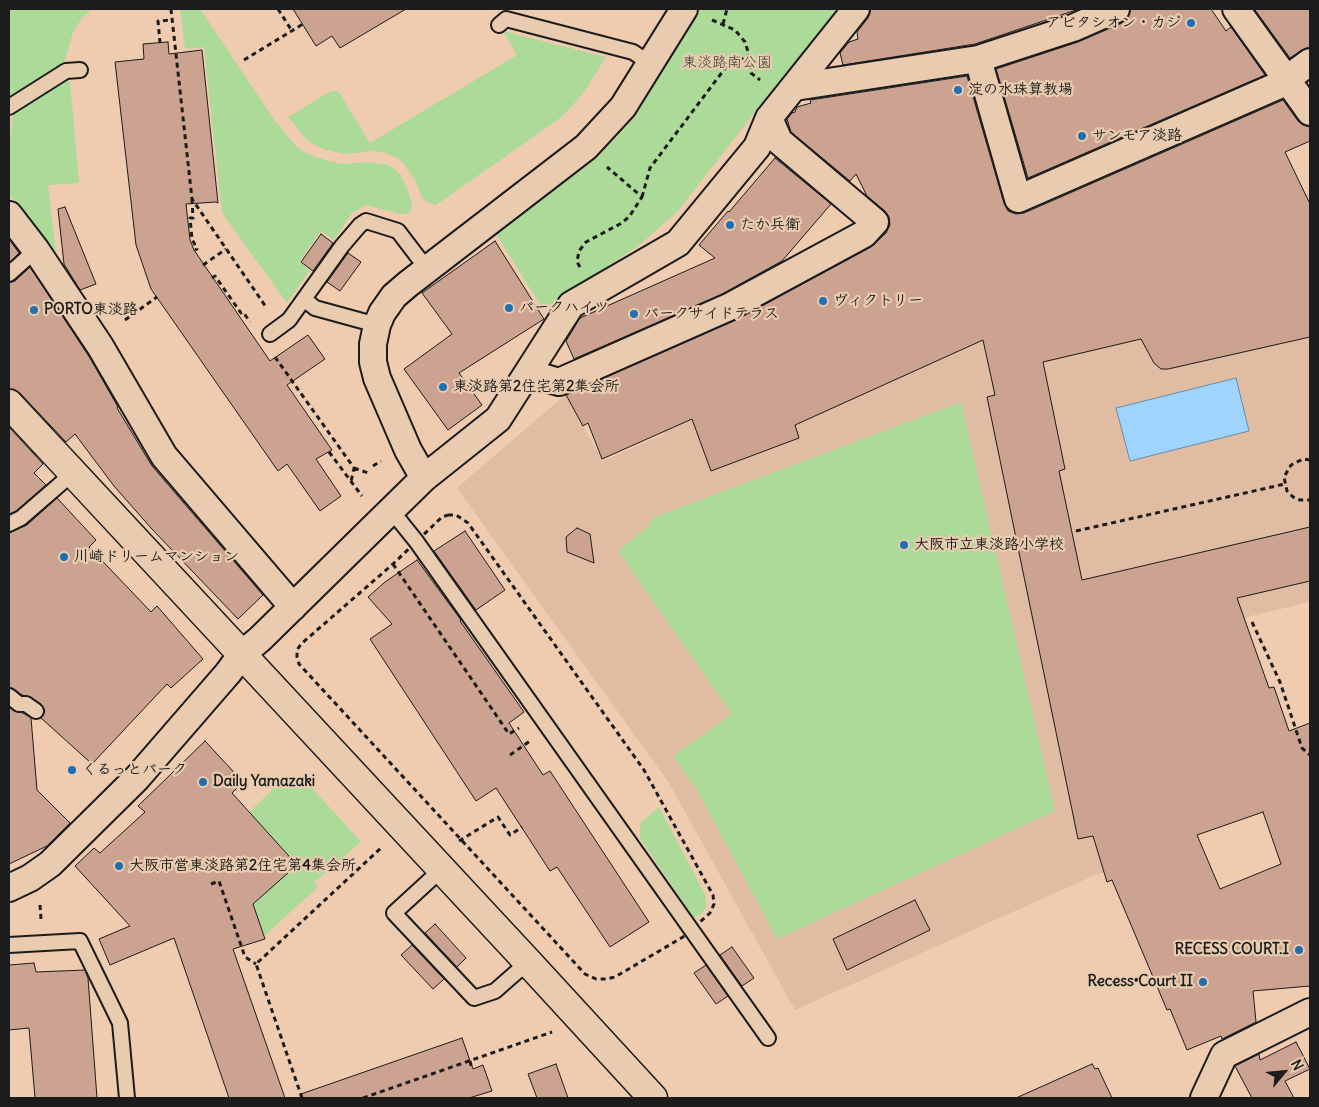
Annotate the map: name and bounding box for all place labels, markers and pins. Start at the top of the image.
place label: アビタシオン・カジ [1046,14,1181,32]
marker: アビタシオン・カジ [1185,17,1197,29]
place label: 淀の水珠算教場 [968,81,1073,99]
marker: 淀の水珠算教場 [952,84,964,96]
place label: サンモア淡路 [1092,127,1182,145]
marker: サンモア淡路 [1076,130,1088,142]
place label: たか兵衛 [740,216,800,234]
marker: たか兵衛 [724,219,736,231]
place label: ヴィクトリー [833,292,923,310]
marker: ヴィクトリー [817,295,829,307]
place label: パークハイツ [519,299,609,317]
place label: PORTO東淡路 [44,301,138,319]
marker: パークハイツ [503,302,515,314]
marker: PORTO東淡路 [28,304,40,316]
place label: パークサイドテラス [644,305,779,323]
marker: パークサイドテラス [628,308,640,320]
place label: 東淡路第2住宅第2集会所 [453,378,619,396]
marker: 東淡路第2住宅第2集会所 [437,381,449,393]
place label: 大阪市立東淡路小学校 [914,536,1064,554]
marker: 大阪市立東淡路小学校 [898,539,910,551]
place label: 川崎ドリームマンション [74,548,239,566]
marker: 川崎ドリームマンション [58,551,70,563]
place label: くるっとパーク [82,761,187,779]
marker: くるっとパーク [66,764,78,776]
place label: Daily Yamazaki [213,773,315,791]
marker: Daily Yamazaki [197,776,209,788]
place label: 大阪市営東淡路第2住宅第4集会所 [129,857,356,875]
marker: 大阪市営東淡路第2住宅第4集会所 [113,860,125,872]
place label: RECESS COURT.I [1175,941,1289,959]
marker: RECESS COURT.I [1293,944,1305,956]
place label: Recess•Court II [1088,973,1193,991]
marker: Recess•Court II [1197,976,1209,988]

